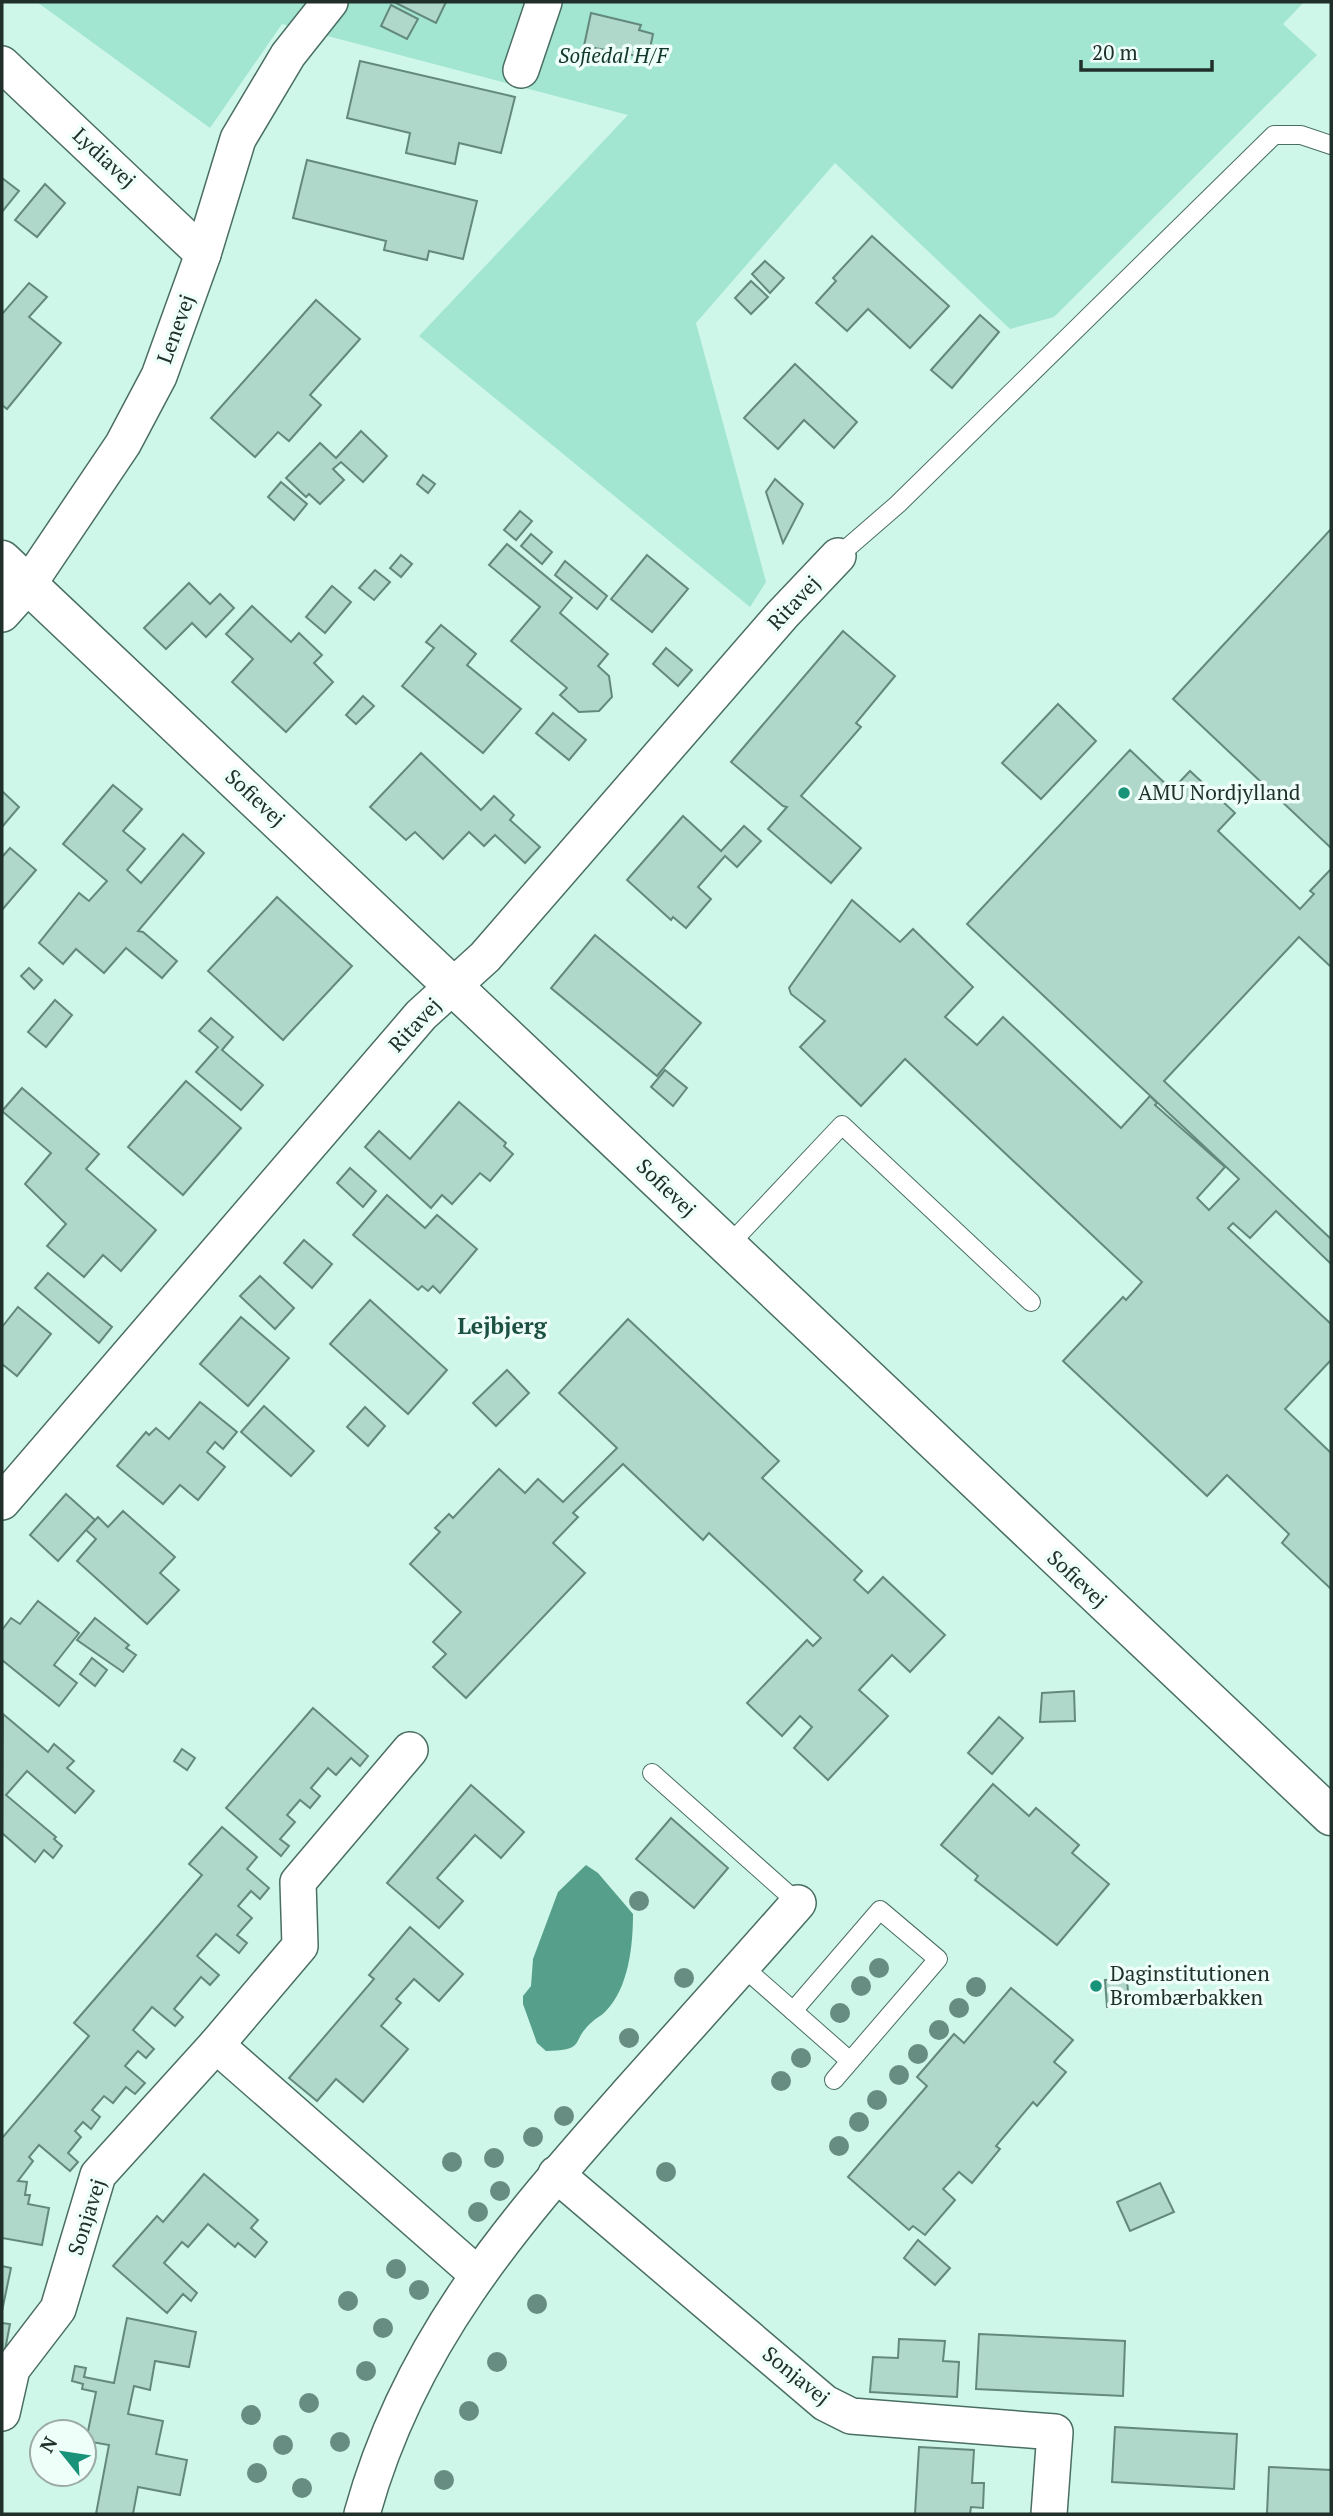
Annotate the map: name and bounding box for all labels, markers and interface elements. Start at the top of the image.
scale bar [1081,28,1212,72]
text: 20 m [1092,38,1138,66]
park label: Sofiedal H/F [558,41,669,69]
street label: Lydiavej [67,121,142,194]
street label: Lenevej [150,290,200,367]
street label: Ritavej [761,569,826,636]
street label: Sofievej [220,762,292,832]
place label: AMU Nordjylland [1138,778,1301,806]
marker: AMU Nordjylland [1116,785,1132,801]
street label: Ritavej [382,991,447,1058]
street label: Sofievej [631,1152,703,1223]
district label: Lejbjerg [457,1310,548,1341]
street label: Sofievej [1042,1543,1114,1613]
place label: Daginstitutionen Brombærbakken [1110,1959,1270,2011]
marker: Daginstitutionen Brombærbakken [1088,1978,1104,1994]
street label: Sonjavej [61,2175,112,2259]
street label: Sonjavej [757,2340,836,2411]
north arrow [28,2418,98,2488]
text: N [33,2431,63,2457]

